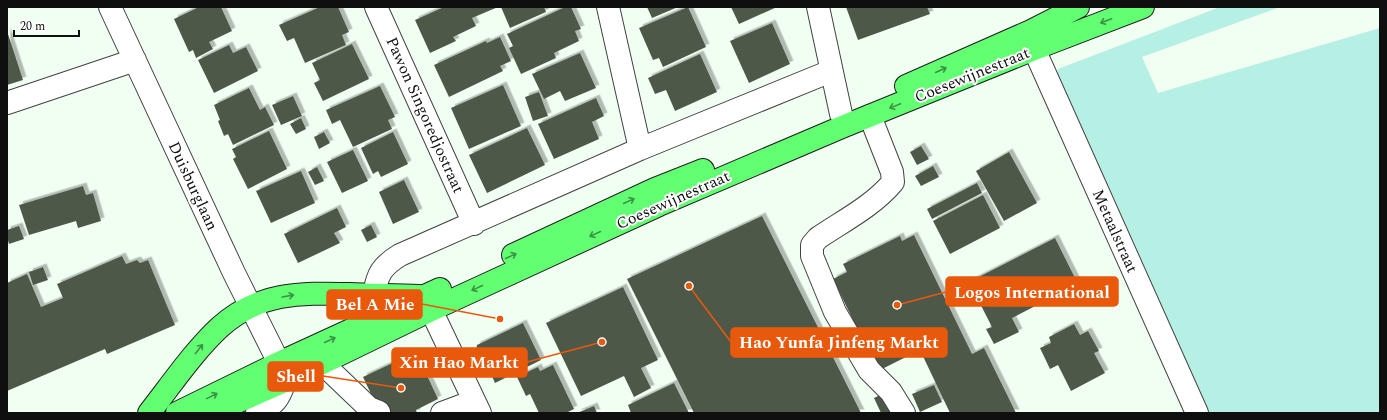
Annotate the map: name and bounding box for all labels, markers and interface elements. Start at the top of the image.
scale bar [14,12,79,38]
text: 20 m [20,17,45,36]
one-way arrow [1101,18,1113,25]
street label: Pawon Singoredjostraat [380,33,470,197]
street label: Coesewijnestraat [911,41,1033,109]
one-way arrow [935,66,947,73]
one-way arrow [889,103,901,111]
street label: Duisburglaan [162,138,224,234]
street label: Coesewijnestraat [612,164,734,236]
street label: Metaalstraat [1086,185,1144,277]
one-way arrow [623,197,635,204]
one-way arrow [589,231,601,238]
one-way arrow [505,252,517,259]
callout: Logos International [946,277,1118,306]
text: Logos International [954,280,1110,306]
one-way arrow [471,285,483,293]
callout: Bel A Mie [327,290,422,319]
one-way arrow [281,292,294,300]
text: Bel A Mie [336,292,414,318]
callout: Hao Yunfa Jinfeng Markt [731,328,947,357]
text: Hao Yunfa Jinfeng Markt [739,330,939,356]
one-way arrow [323,336,335,343]
one-way arrow [194,344,203,355]
callout: Xin Hao Markt [392,348,527,377]
text: Xin Hao Markt [399,350,519,376]
callout: Shell [268,362,323,391]
text: Shell [276,364,316,390]
one-way arrow [206,392,218,399]

